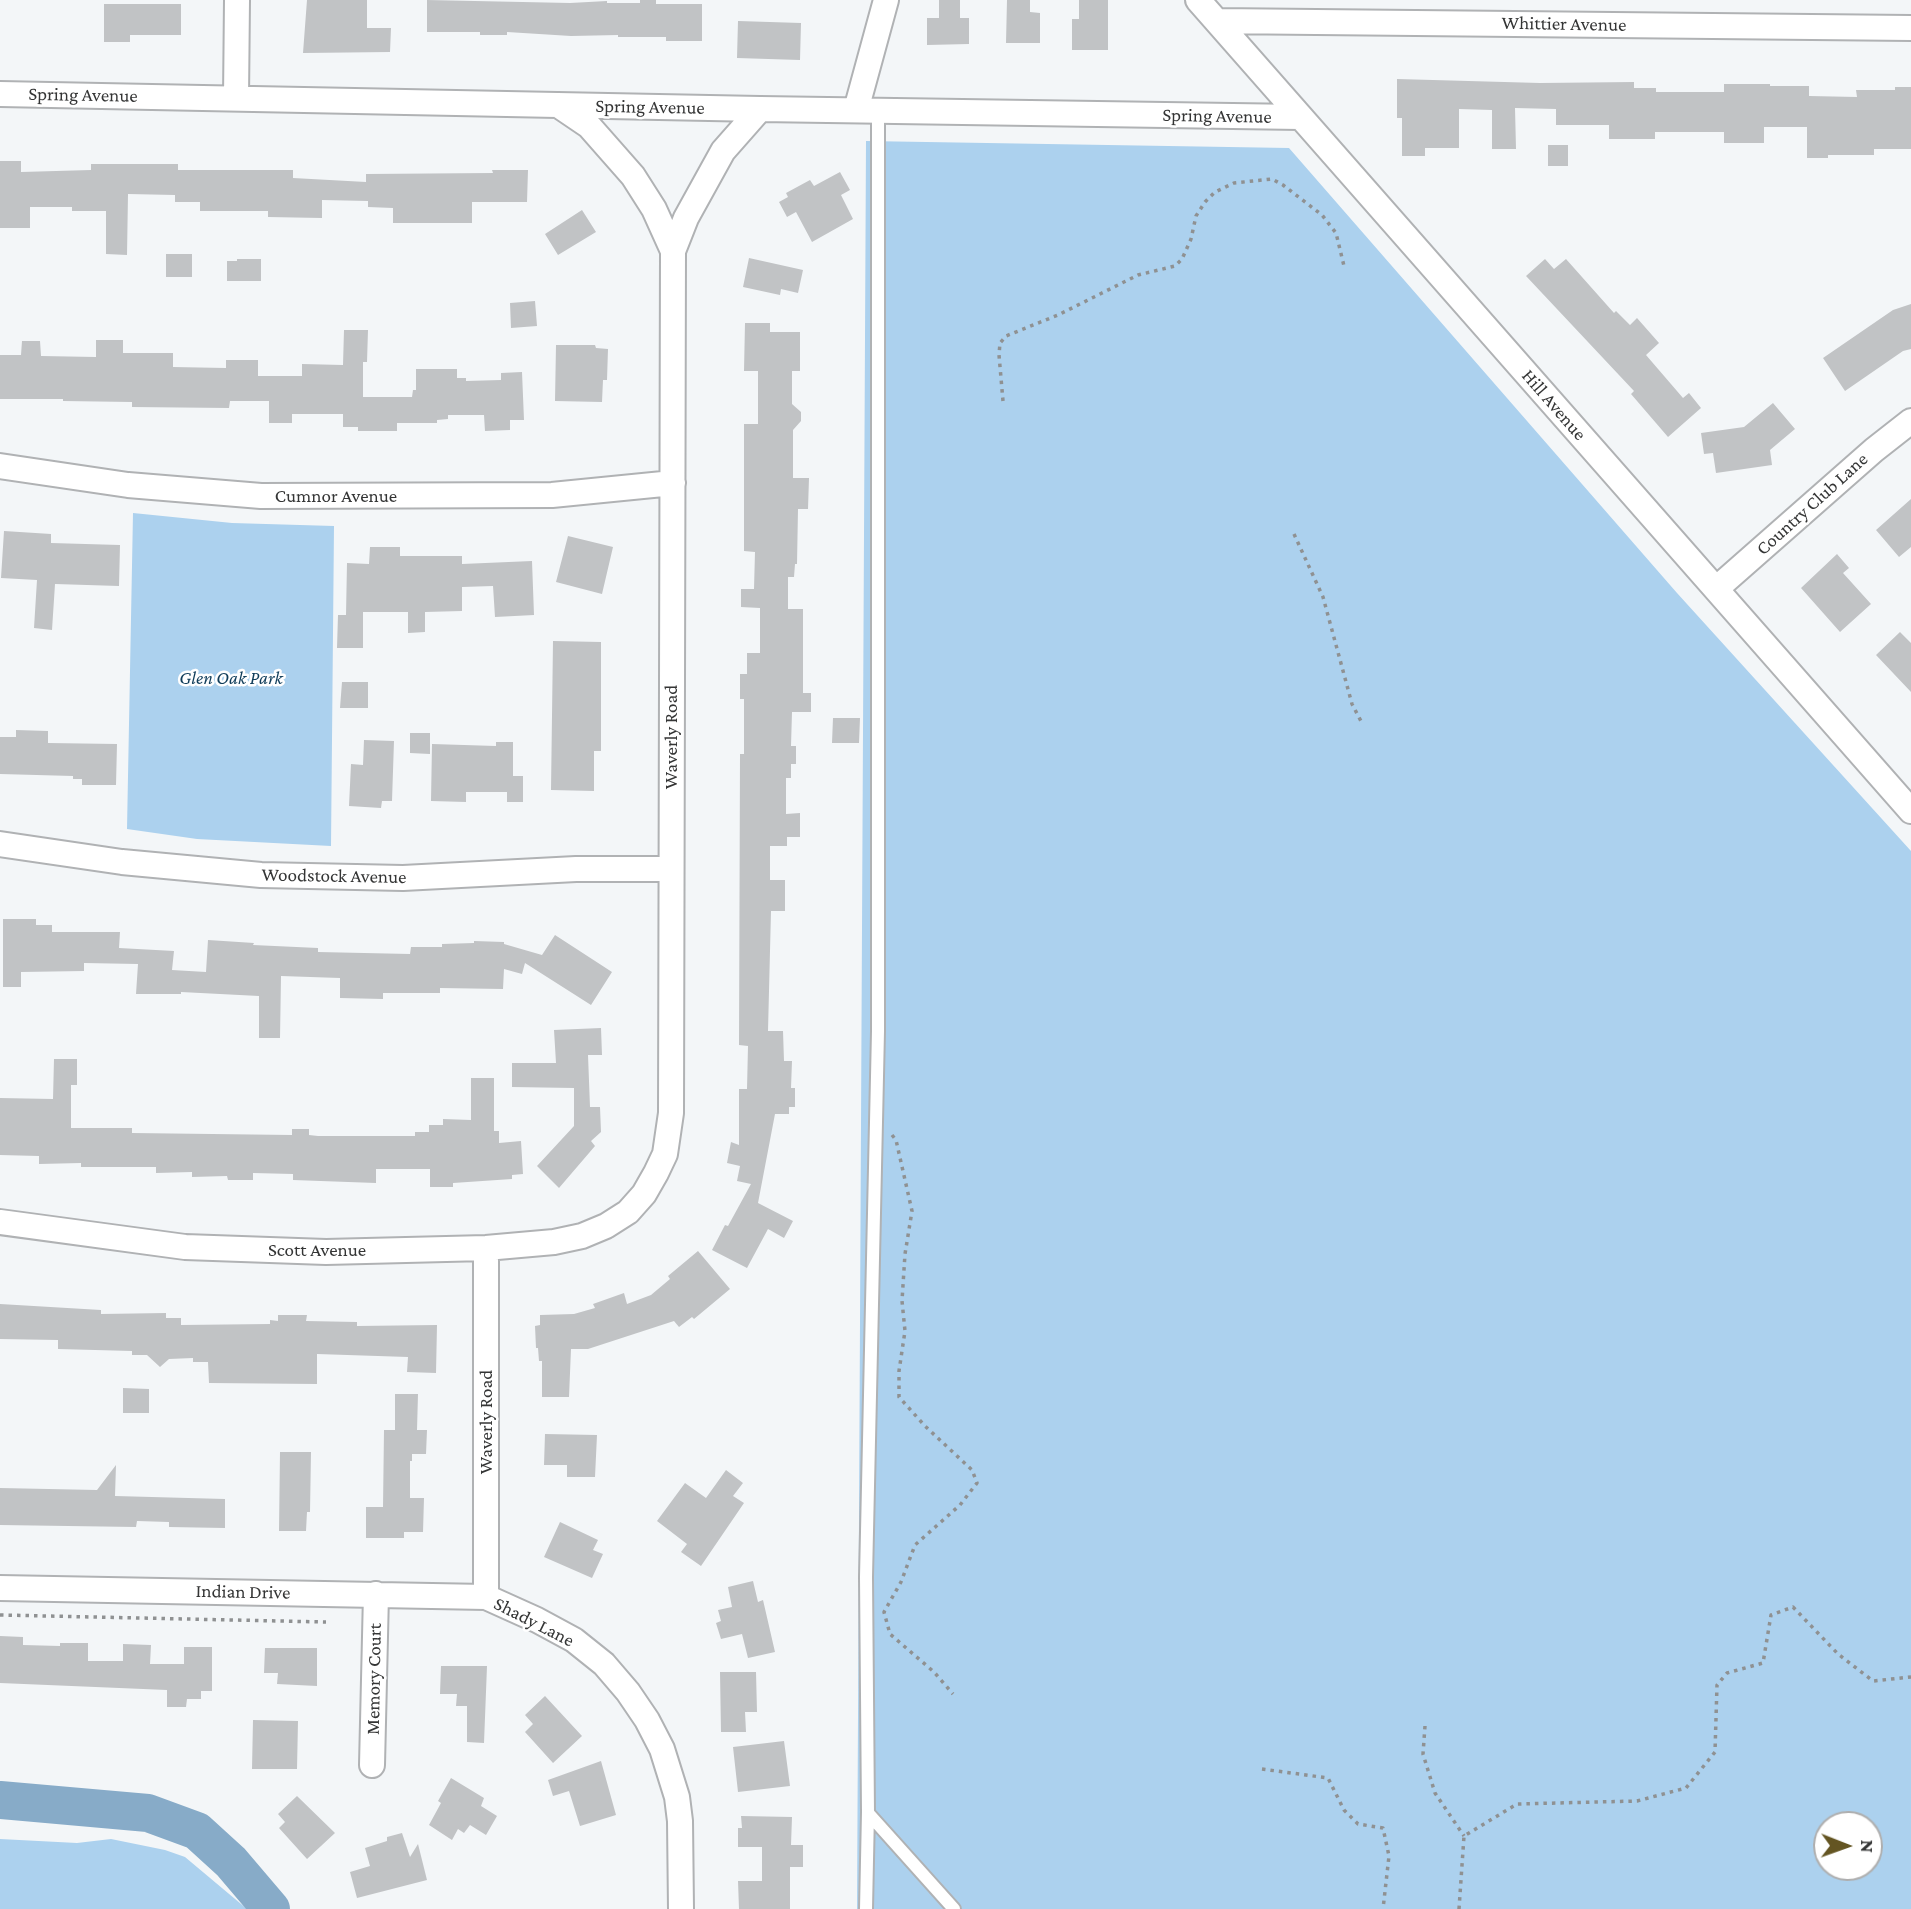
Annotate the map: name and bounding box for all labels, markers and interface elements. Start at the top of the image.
street label: Whittier Avenue [1501,12,1627,36]
street label: Spring Avenue [28,83,138,107]
street label: Spring Avenue [595,95,705,119]
street label: Spring Avenue [1162,104,1272,128]
street label: Hill Avenue [1517,365,1591,445]
street label: Country Club Lane [1751,448,1873,560]
street label: Cumnor Avenue [275,485,397,507]
park label: Glen Oak Park [179,667,283,689]
street label: Waverly Road [660,685,682,789]
street label: Woodstock Avenue [261,863,407,889]
street label: Scott Avenue [268,1239,366,1261]
street label: Waverly Road [475,1370,497,1474]
street label: Indian Drive [195,1580,291,1604]
street label: Shady Lane [490,1592,578,1652]
street label: Memory Court [362,1623,386,1735]
north arrow [1813,1811,1883,1881]
text: N [1857,1840,1878,1853]

